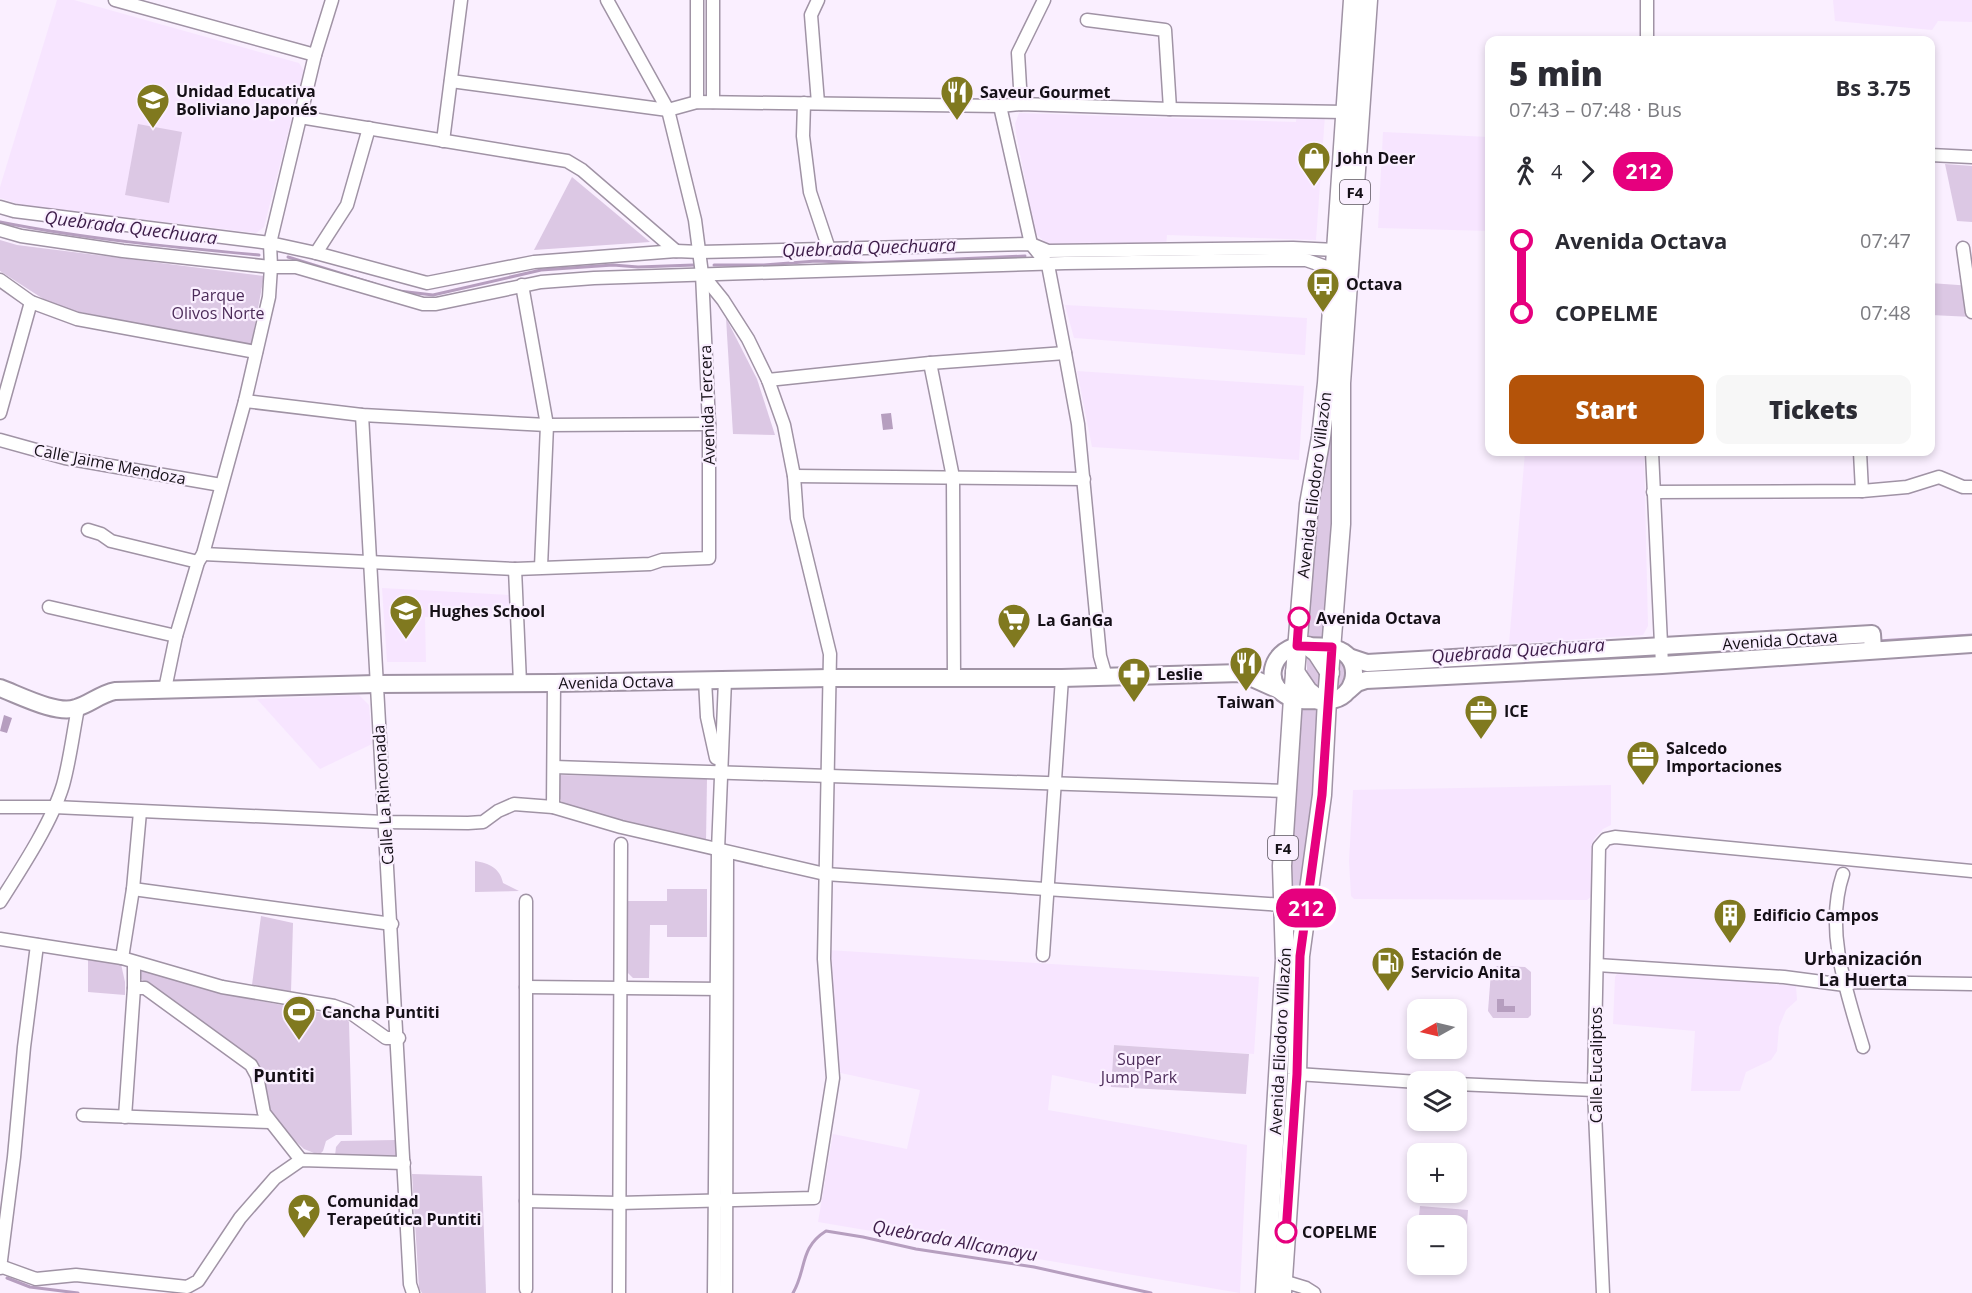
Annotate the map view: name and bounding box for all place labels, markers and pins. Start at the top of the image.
restaurant icon: Saveur Gourmet [939,74,975,121]
place label: Unidad Educativa Boliviano Japonés [176,80,318,120]
place label: Saveur Gourmet [980,81,1110,103]
school or university icon: Unidad Educativa Boliviano Japonés [135,82,171,129]
shop icon: John Deer [1296,140,1332,187]
place label: John Deer [1335,147,1415,169]
bus stop icon: Octava [1305,266,1341,313]
place label: Octava [1346,273,1402,295]
school or university icon: Hughes School [388,593,424,640]
place label: Hughes School [429,600,545,622]
supermarket icon: La GanGa [996,602,1032,649]
marker: Avenida Octava [1288,607,1310,629]
place label: Avenida Octava [1316,607,1441,629]
place label: La GanGa [1037,609,1113,631]
restaurant icon: Taiwan [1228,645,1264,692]
pharmacy icon: Leslie [1116,656,1152,703]
place label: Leslie [1157,663,1203,685]
place label: Taiwan [1217,691,1275,713]
office icon: ICE [1463,693,1499,740]
place label: ICE [1504,700,1528,722]
place label: Salcedo Importaciones [1666,737,1782,777]
office icon: Salcedo Importaciones [1625,739,1661,786]
building icon: Edificio Campos [1712,897,1748,944]
place label: Edificio Campos [1753,904,1879,926]
place label: Estación de Servicio Anita [1411,943,1521,983]
fuel station icon: Estación de Servicio Anita [1370,945,1406,992]
sports icon: Cancha Puntiti [281,994,317,1041]
place label: Cancha Puntiti [322,1001,440,1023]
place label: Comunidad Terapeútica Puntiti [327,1190,481,1230]
place icon: Comunidad Terapeútica Puntiti [286,1192,322,1239]
marker: COPELME [1275,1221,1297,1243]
place label: COPELME [1302,1221,1377,1243]

